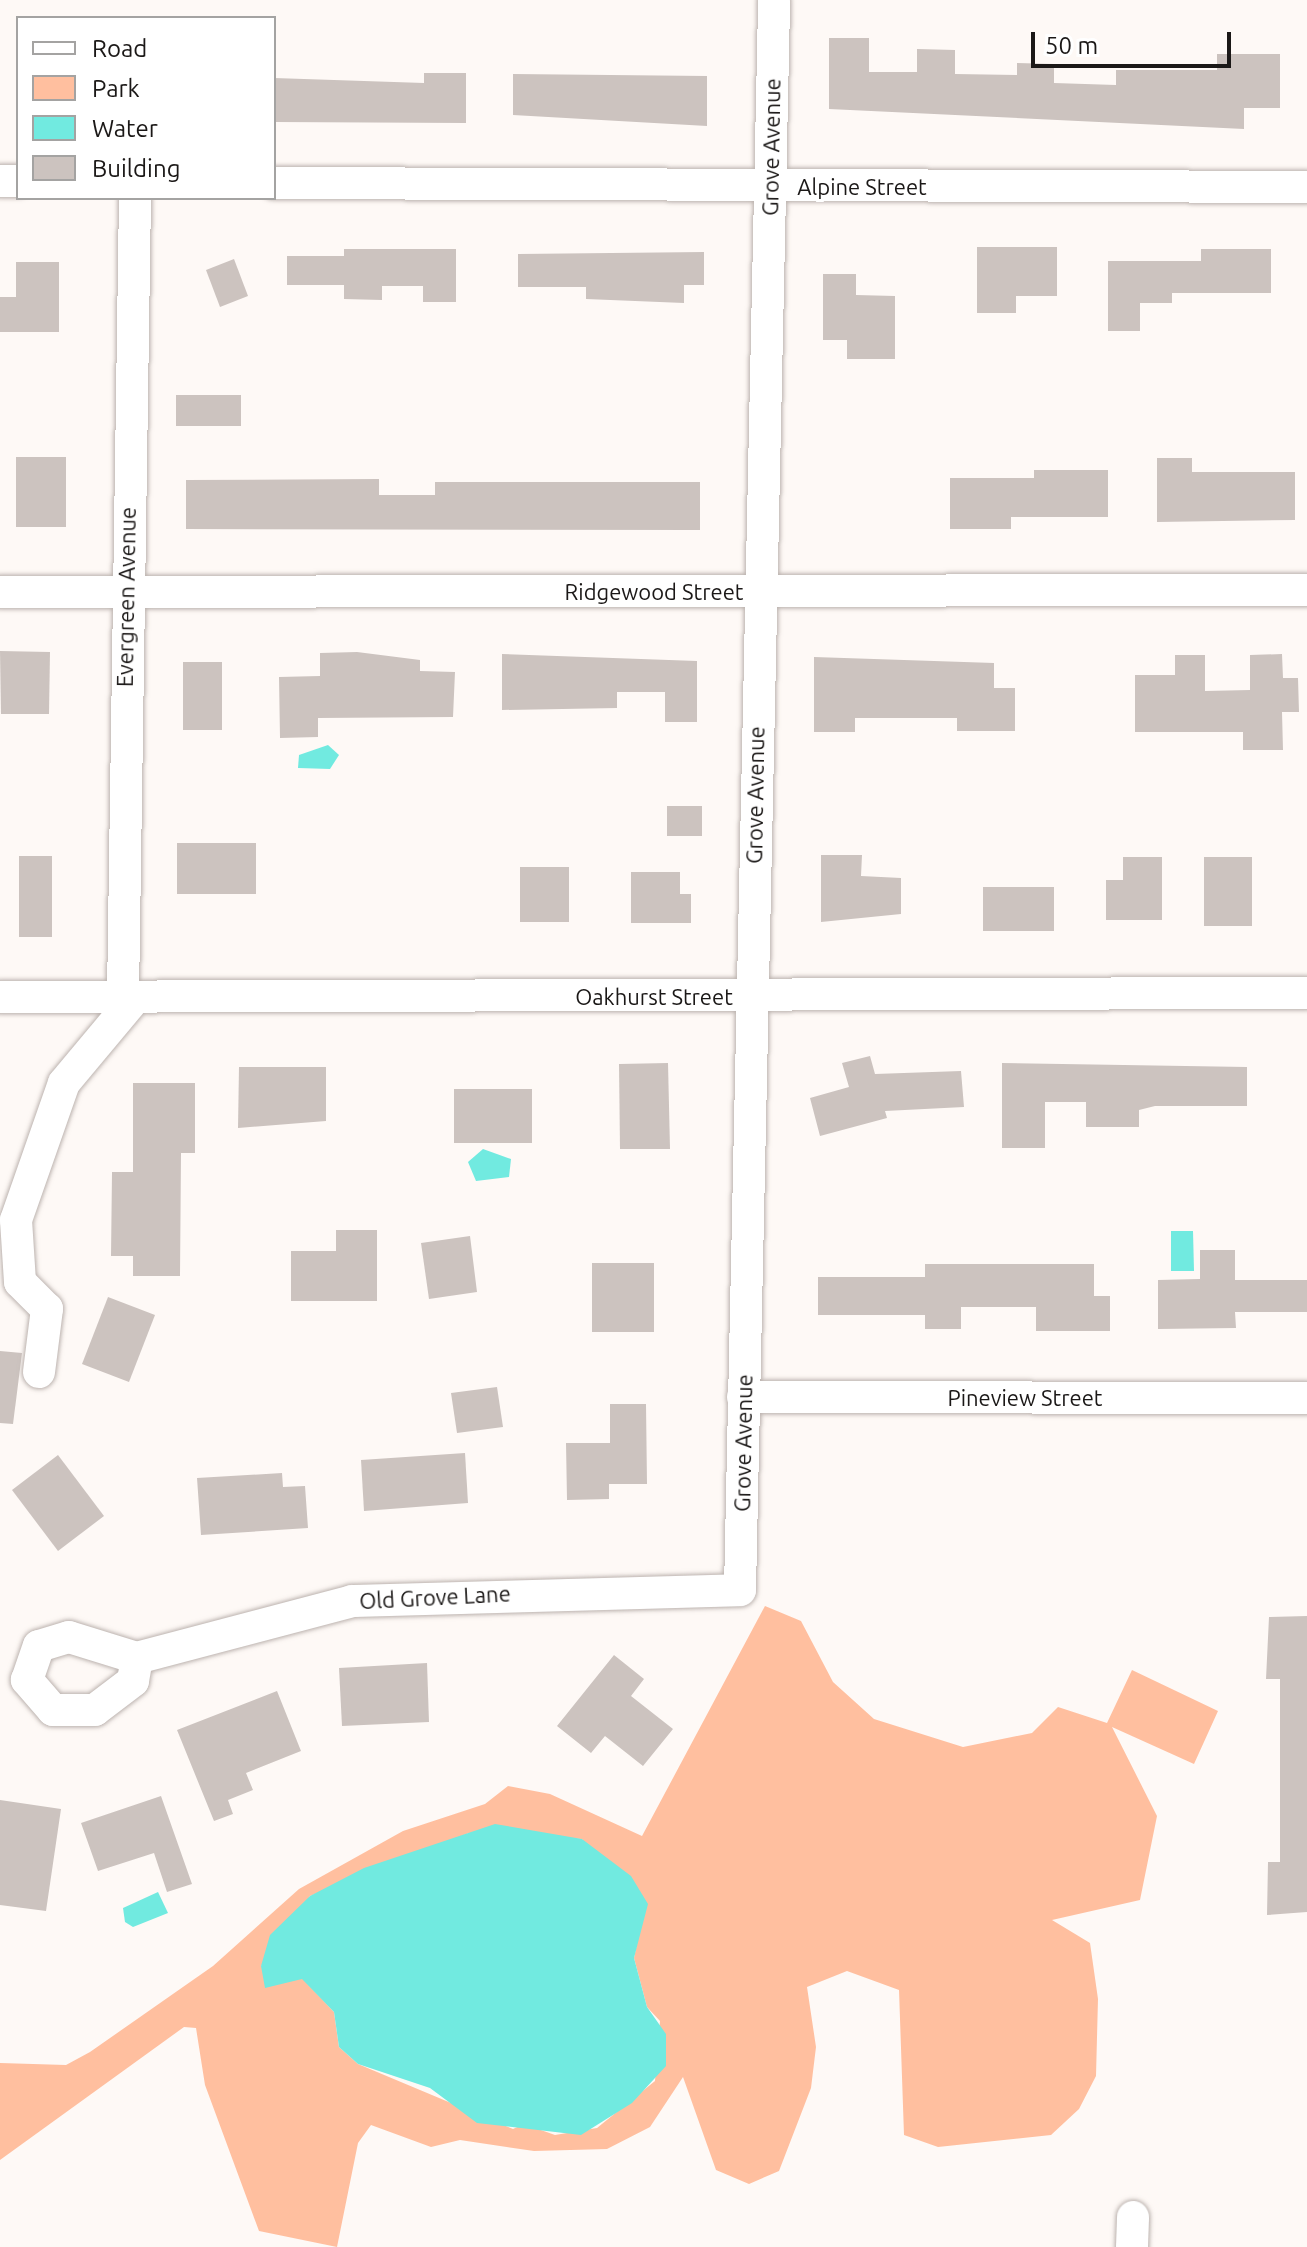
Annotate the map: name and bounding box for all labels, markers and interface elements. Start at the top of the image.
legend [16,16,276,200]
scale bar [1035,16,1235,66]
text: 50 m [1045,32,1098,59]
text: Road [92,35,147,62]
text: Park [92,75,140,102]
street label: Grove Avenue [757,78,785,216]
text: Water [92,115,158,142]
text: Building [92,155,180,182]
street label: Alpine Street [797,174,927,200]
street label: Evergreen Avenue [111,507,141,687]
street label: Ridgewood Street [565,579,743,605]
street label: Grove Avenue [741,726,769,864]
street label: Oakhurst Street [575,984,733,1010]
street label: Grove Avenue [729,1374,757,1512]
street label: Pineview Street [948,1385,1102,1411]
street label: Old Grove Lane [359,1580,511,1614]

